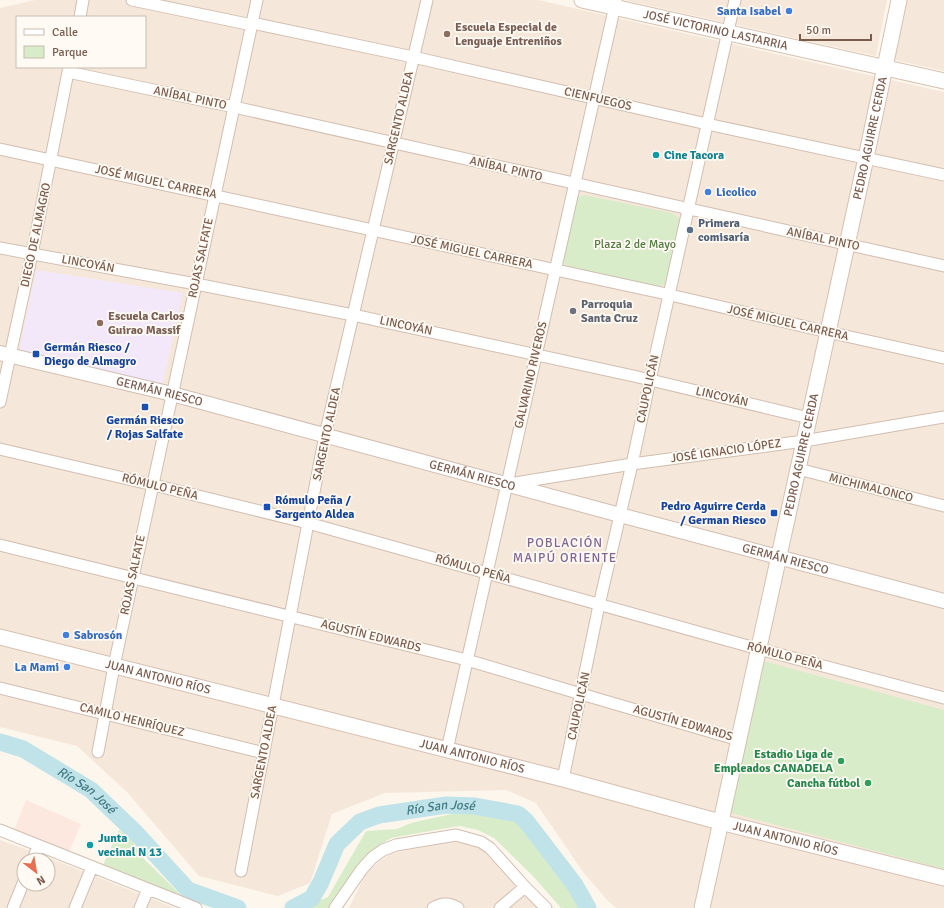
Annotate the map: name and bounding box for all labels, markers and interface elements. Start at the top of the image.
place label: Santa Isabel [717,4,781,19]
street label: JOSÉ VICTORINO LASTARRIA [642,6,790,53]
marker: Santa Isabel [784,6,794,16]
legend [16,16,146,68]
scale bar [800,16,871,42]
place label: Escuela Especial de Lenguaje Entreniños [455,20,563,49]
text: 50 m [806,23,831,38]
text: Calle [52,25,78,40]
marker: Escuela Especial de Lenguaje Entreniños [442,29,452,39]
text: Parque [52,45,88,60]
street label: SARGENTO ALDEA [381,69,417,166]
street label: PEDRO AGUIRRE CERDA [850,75,890,201]
street label: ANÍBAL PINTO [152,83,228,113]
street label: CIENFUEGOS [563,84,634,114]
place label: Cine Tacora [664,148,724,163]
marker: Cine Tacora [651,150,661,160]
street label: ANÍBAL PINTO [468,153,544,185]
street label: JOSÉ MIGUEL CARRERA [94,162,219,202]
street label: DIEGO DE ALMAGRO [18,181,54,289]
place label: Licolico [716,185,757,200]
marker: Licolico [703,187,713,197]
street label: ROJAS SALFATE [185,216,217,299]
place label: Primera comisaría [698,216,749,245]
street label: ANÍBAL PINTO [785,224,861,254]
marker: Primera comisaría [685,225,695,235]
street label: JOSÉ MIGUEL CARRERA [410,232,535,272]
park label: Plaza 2 de Mayo [594,237,676,252]
street label: LINCOYÁN [60,252,116,276]
place label: Parroquia Santa Cruz [581,297,638,326]
street label: JOSÉ MIGUEL CARRERA [726,302,851,344]
marker: Parroquia Santa Cruz [568,306,578,316]
place label: Escuela Carlos Guirao Massif [108,309,185,338]
street label: LINCOYÁN [378,313,434,339]
marker: Escuela Carlos Guirao Massif [95,318,105,328]
street label: GALVARINO RIVEROS [511,320,551,430]
place label: Germán Riesco / Diego de Almagro [44,340,136,369]
marker: Germán Riesco / Diego de Almagro [31,349,41,359]
street label: CAUPOLICÁN [633,353,663,425]
street label: GERMÁN RIESCO [115,373,205,410]
street label: LINCOYÁN [694,384,750,410]
street label: SARGENTO ALDEA [310,385,344,482]
street label: PEDRO AGUIRRE CERDA [780,391,822,518]
marker: Germán Riesco / Rojas Salfate [140,402,150,412]
place label: Germán Riesco / Rojas Salfate [106,413,184,442]
street label: JOSÉ IGNACIO LÓPEZ [670,436,782,466]
street label: GERMÁN RIESCO [428,456,517,494]
street label: RÓMULO PEÑA [120,470,200,504]
street label: MICHIMALONCO [827,470,915,506]
place label: Rómulo Peña / Sargento Aldea [275,493,355,522]
place label: Pedro Aguirre Cerda / German Riesco [661,499,766,528]
marker: Rómulo Peña / Sargento Aldea [262,502,272,512]
marker: Pedro Aguirre Cerda / German Riesco [769,508,779,518]
street label: ROJAS SALFATE [117,533,149,616]
district label: POBLACIÓN MAIPÚ ORIENTE [513,535,617,566]
street label: GERMÁN RIESCO [741,540,830,578]
street label: RÓMULO PEÑA [433,551,513,587]
street label: AGUSTÍN EDWARDS [319,616,423,656]
place label: Sabrosón [74,628,123,643]
marker: Sabrosón [61,630,71,640]
street label: RÓMULO PEÑA [745,639,825,674]
street label: JUAN ANTONIO RÍOS [104,656,213,697]
place label: La Mami [14,660,59,675]
marker: La Mami [62,662,72,672]
street label: CAUPOLICÁN [564,670,594,742]
street label: CAMILO HENRÍQUEZ [78,700,186,740]
street label: AGUSTÍN EDWARDS [631,702,735,744]
street label: SARGENTO ALDEA [248,703,281,800]
street label: JUAN ANTONIO RÍOS [418,736,527,777]
place label: Estadio Liga de Empleados CANADELA [714,747,833,776]
marker: Estadio Liga de Empleados CANADELA [836,756,846,766]
water label: Río San José [54,763,120,818]
place label: Cancha fútbol [787,776,860,791]
marker: Cancha fútbol [863,778,873,788]
water label: Río San José [405,797,477,819]
street label: JUAN ANTONIO RÍOS [731,818,840,859]
place label: Junta vecinal N 13 [97,831,162,860]
marker: Junta vecinal N 13 [85,840,95,850]
north arrow [16,852,56,892]
text: N [34,873,48,888]

